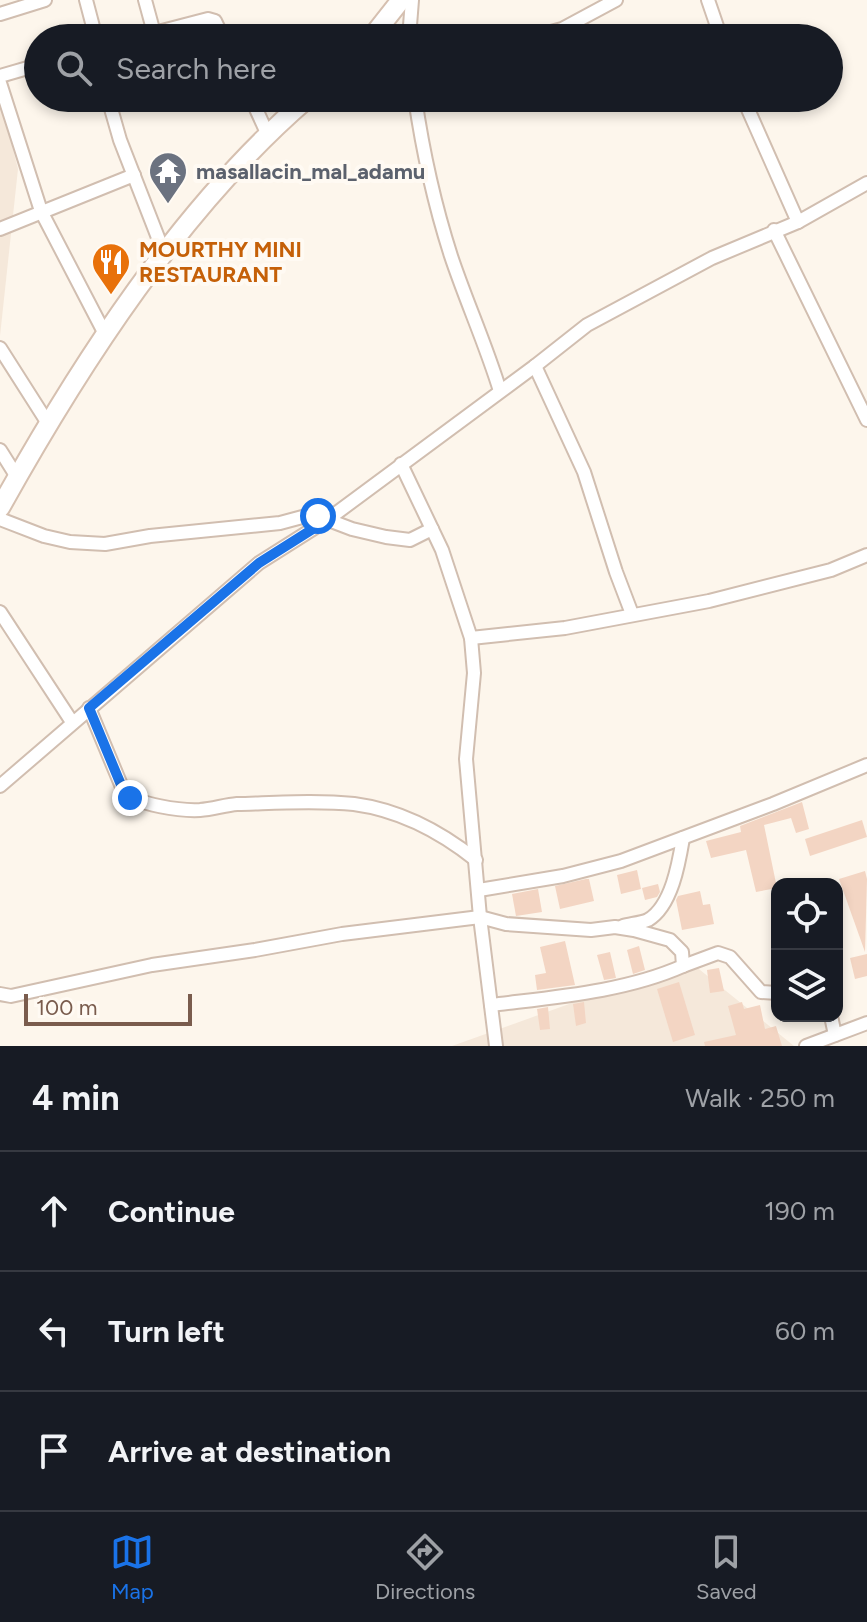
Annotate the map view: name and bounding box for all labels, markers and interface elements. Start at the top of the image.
search box [24,24,843,112]
icon: search [52,46,96,90]
text: Search here [116,50,276,87]
temple icon: masallacin_mal_adamu [147,150,189,205]
place label: masallacin_mal_adamu [196,158,425,185]
place label: MOURTHY MINI RESTAURANT [139,236,302,288]
restaurant icon: MOURTHY MINI RESTAURANT [90,241,132,296]
route start [300,498,336,534]
route end [112,780,148,816]
map controls [771,878,843,1022]
button: locate [771,878,843,950]
button: layers [771,950,843,1022]
scale bar [24,990,192,1026]
text: 100 m [36,994,97,1021]
text: 4 min [32,1078,119,1119]
text: Walk · 250 m [685,1082,835,1114]
icon: ahead [32,1189,76,1233]
text: Continue [108,1193,235,1230]
text: 190 m [764,1195,835,1227]
icon: left [32,1309,76,1353]
text: Turn left [108,1313,225,1350]
text: 60 m [775,1315,835,1347]
icon: arrive [32,1429,76,1473]
text: Arrive at destination [108,1433,391,1470]
tab: Map [110,1530,154,1605]
tab: Directions [375,1530,475,1605]
tab: Saved [696,1530,757,1605]

